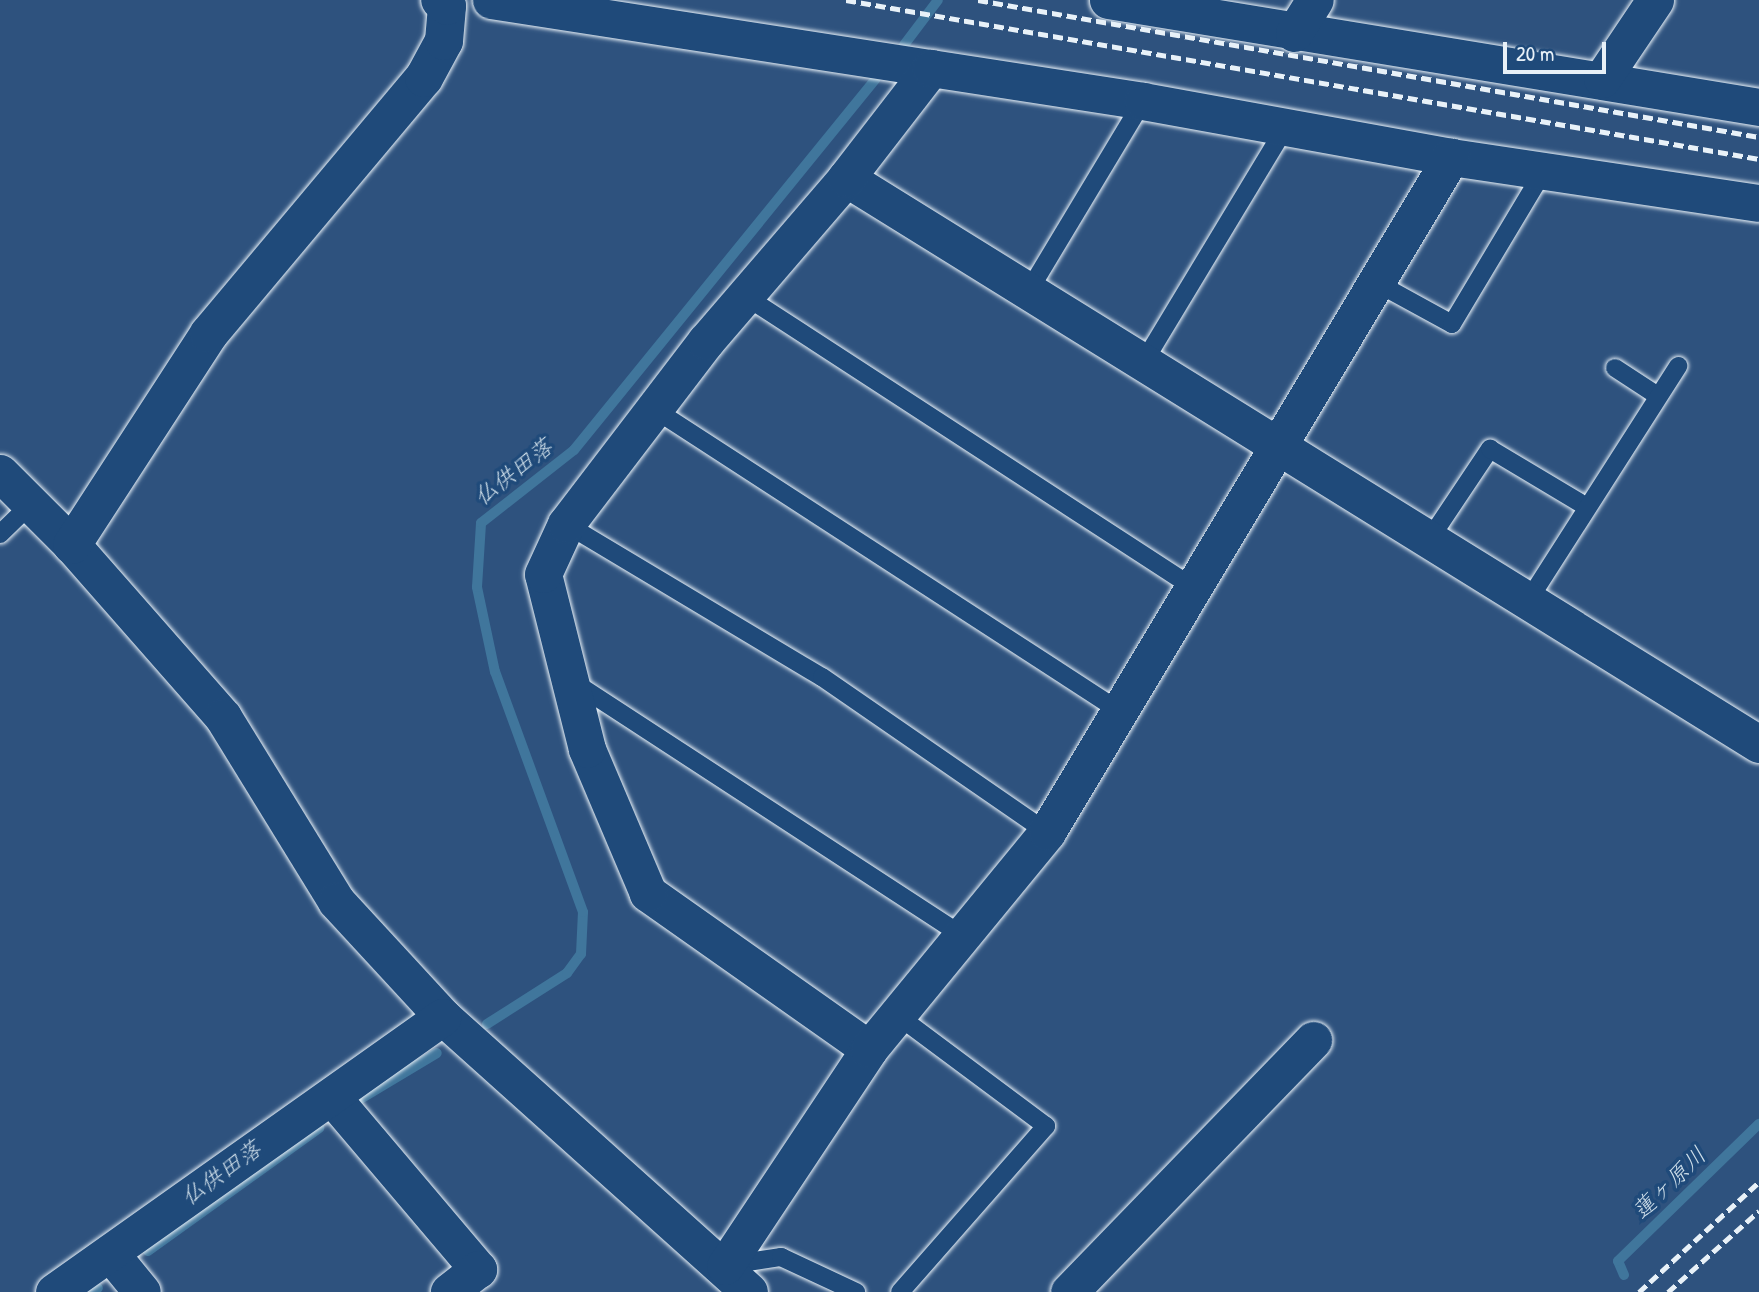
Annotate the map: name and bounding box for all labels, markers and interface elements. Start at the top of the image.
scale bar [1507,28,1610,72]
text: 20 m [1516,39,1554,68]
water label: 仏供田落 [468,433,558,511]
water label: 仏供田落 [176,1135,266,1211]
water label: 蓮ヶ原川 [1626,1141,1712,1225]

